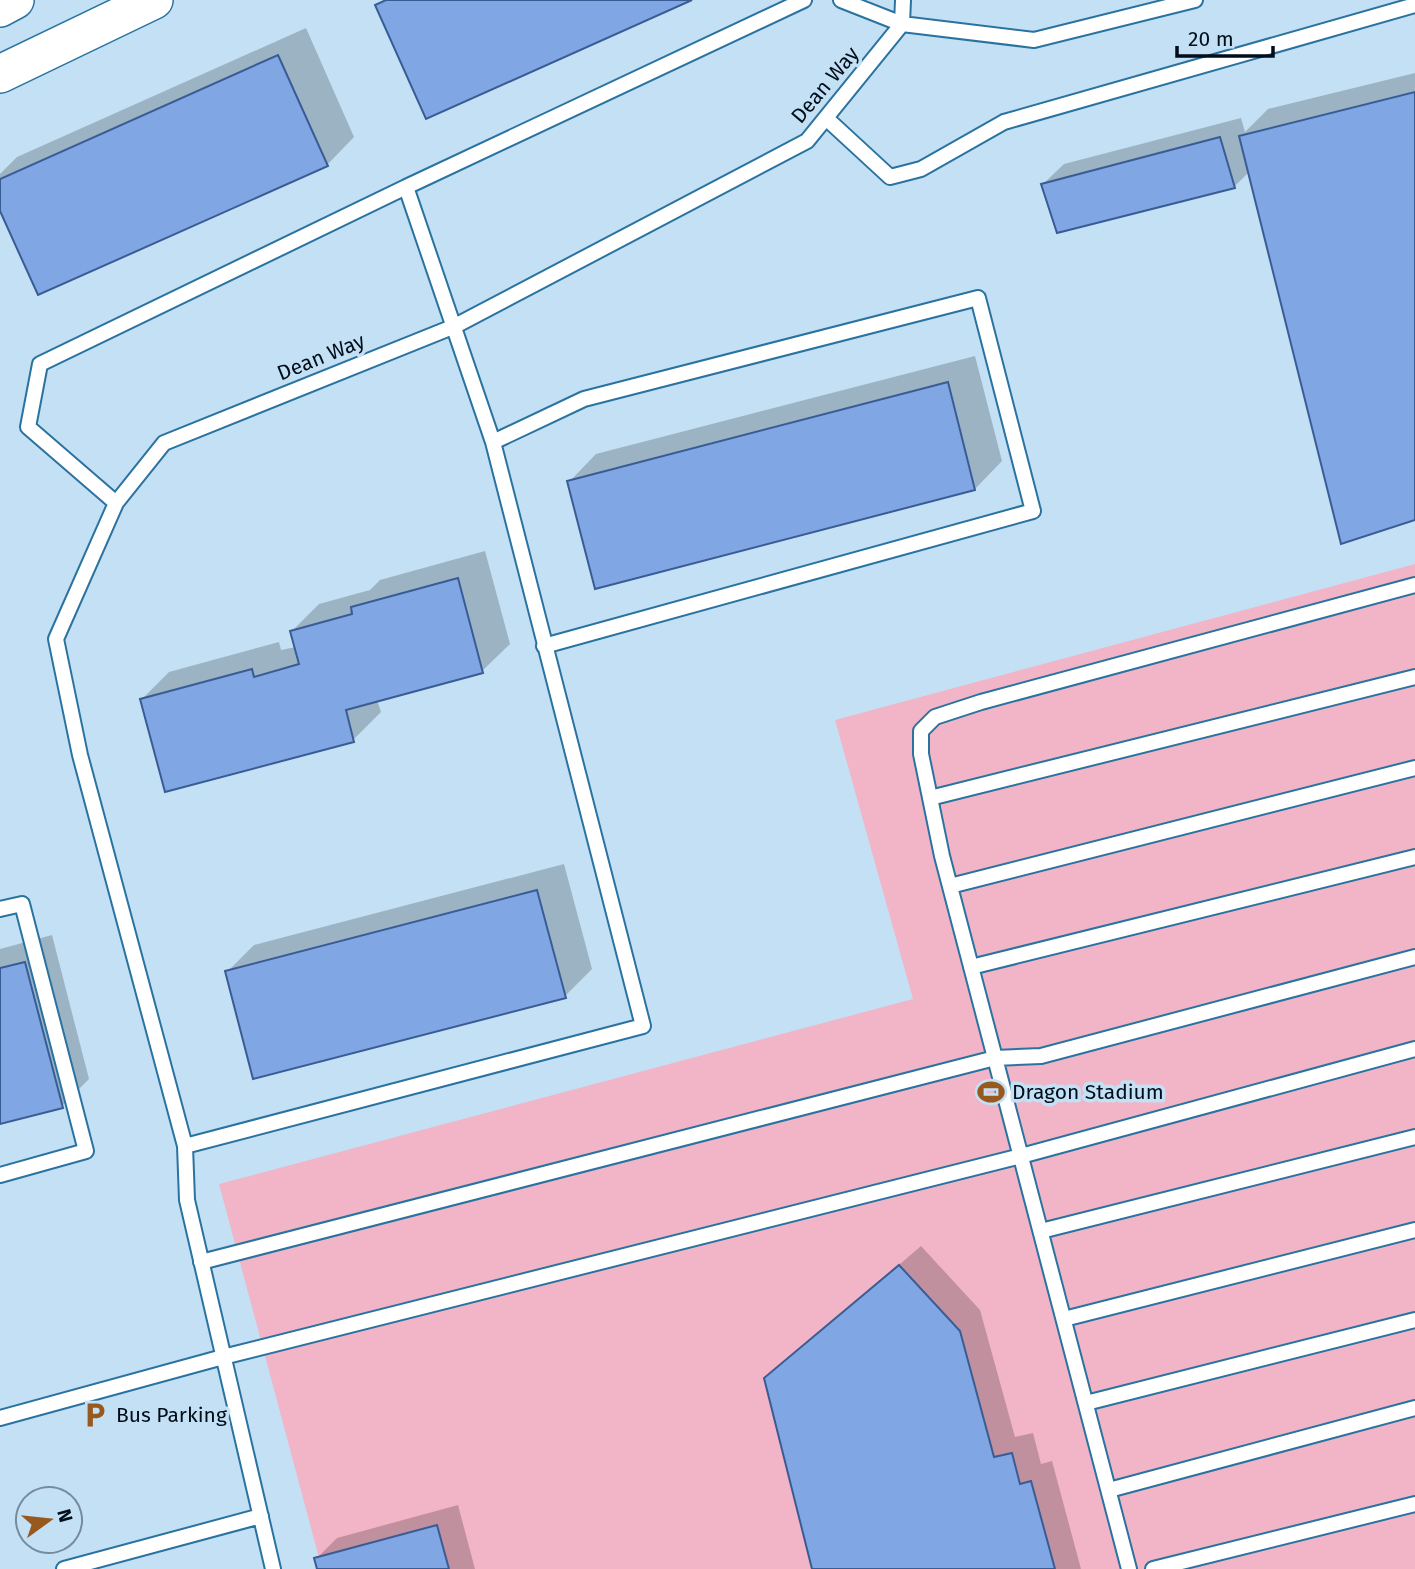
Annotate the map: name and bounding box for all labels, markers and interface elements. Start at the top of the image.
scale bar [1177,14,1273,58]
text: 20 m [1188,26,1234,52]
street label: Dean Way [785,41,865,129]
street label: Dean Way [273,327,369,386]
sports icon: Dragon Stadium [976,1077,1006,1107]
place label: Dragon Stadium [1012,1079,1164,1105]
parking icon: Bus Parking [80,1400,110,1430]
place label: Bus Parking [116,1402,227,1428]
north arrow [14,1485,84,1555]
text: N [52,1507,78,1525]

